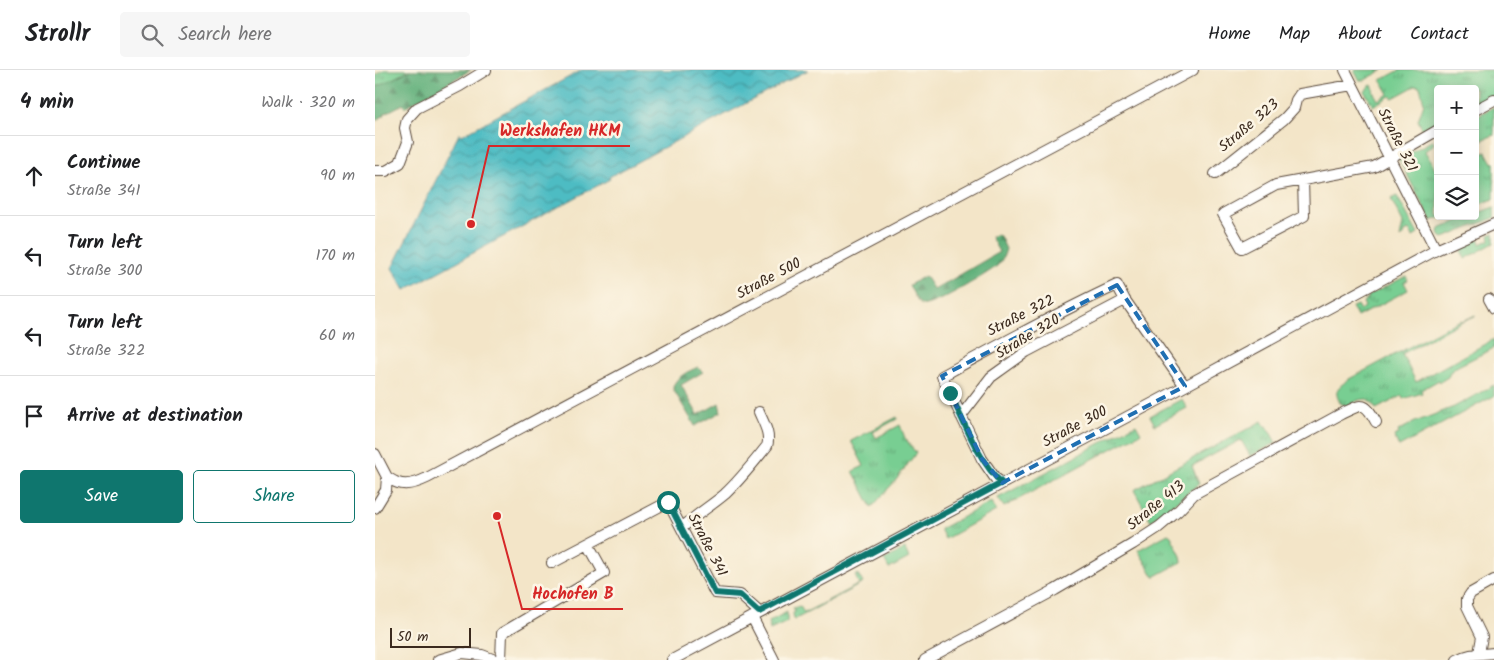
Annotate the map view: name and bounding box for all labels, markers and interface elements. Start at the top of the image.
search box [120,12,470,57]
text: Strollr [25,15,90,54]
text: Search here [178,20,272,50]
text: Home [1208,20,1251,49]
text: Map [1279,20,1310,49]
text: About [1338,20,1382,49]
text: Contact [1410,20,1469,49]
icon: search [138,21,166,49]
map controls [1434,85,1479,220]
button: + [1434,85,1479,130]
text: 4 min [20,86,74,119]
text: Walk · 320 m [261,90,355,115]
street label: Straße 323 [1213,93,1285,159]
street label: Straße 321 [1371,104,1424,177]
callout: Werkshafen HKM [489,115,630,146]
text: Werkshafen HKM [500,119,621,144]
button: − [1434,130,1479,175]
text: Continue [67,148,140,178]
icon: ahead [20,162,48,190]
text: 90 m [320,163,355,188]
button: layers [1434,175,1479,220]
text: Straße 341 [67,178,140,203]
text: Turn left [67,228,142,258]
icon: left [20,242,48,270]
text: 170 m [315,243,355,268]
street label: Straße 500 [732,252,806,306]
text: Straße 300 [67,258,143,283]
street label: Straße 322 [983,289,1059,343]
text: Turn left [67,308,142,338]
street label: Straße 320 [991,308,1066,366]
icon: left [20,322,48,350]
text: 60 m [319,323,355,348]
text: Straße 322 [67,338,145,363]
route end [939,382,962,405]
street label: Straße 300 [1038,400,1112,454]
text: Arrive at destination [67,401,243,431]
icon: arrive [20,402,48,430]
button: Save [20,470,183,523]
button: Share [193,470,355,523]
street label: Straße 413 [1122,475,1191,537]
route start [657,491,680,514]
street label: Straße 341 [681,509,733,581]
callout: Hochofen B [522,578,623,609]
text: Hochofen B [532,582,614,607]
scale bar [390,625,471,648]
text: 50 m [397,626,428,648]

